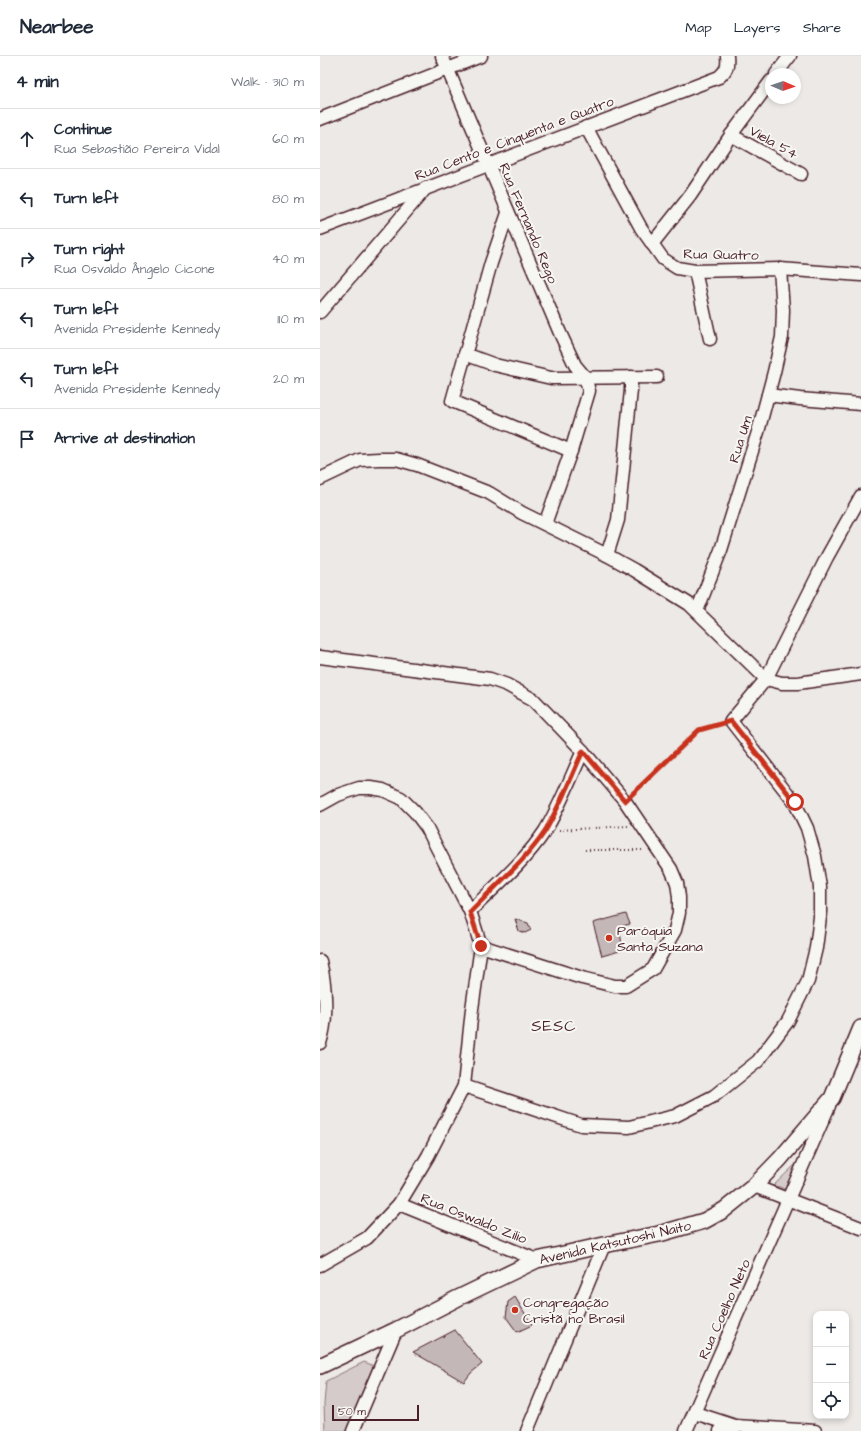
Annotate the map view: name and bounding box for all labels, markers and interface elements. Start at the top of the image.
text: Nearbee [20,14,94,41]
text: Map [685,18,712,38]
text: Layers [734,18,781,38]
text: Share [803,18,841,38]
north arrow [765,68,801,104]
text: 4 min [16,70,59,94]
text: Walk · 310 m [231,73,304,91]
street label: Rua Cento e Cinquenta e Quatro [412,92,617,186]
text: Continue [54,119,112,140]
street label: Viela 54 [746,121,802,165]
icon: ahead [16,128,38,150]
text: 60 m [272,130,304,148]
text: Rua Sebastião Pereira Vidal [54,140,220,158]
street label: Rua Fernando Rego [494,160,563,287]
icon: left [16,188,38,210]
text: Turn left [54,188,118,209]
text: 80 m [272,190,304,208]
text: Turn right [54,239,125,260]
street label: Rua Quatro [683,244,759,266]
icon: right [16,248,38,270]
text: 40 m [272,250,304,268]
text: Rua Osvaldo Ângelo Cicone [54,260,215,278]
text: Turn left [54,299,118,320]
icon: left [16,308,38,330]
text: 110 m [277,310,304,328]
text: Avenida Presidente Kennedy [54,320,220,338]
text: Turn left [54,359,118,380]
icon: left [16,368,38,390]
text: 20 m [273,370,304,388]
text: Avenida Presidente Kennedy [54,380,220,398]
street label: Rua Um [724,413,758,465]
icon: arrive [16,428,38,450]
text: Arrive at destination [54,428,195,449]
route start [786,793,804,811]
place label: Paróquia Santa Suzana [617,921,703,957]
marker: Paróquia Santa Suzana [604,933,614,943]
route end [472,937,490,955]
district label: SESC [531,1015,577,1037]
street label: Rua Oswaldo Zilio [418,1189,530,1249]
street label: Avenida Katsutoshi Naito [537,1216,693,1270]
street label: Rua Coelho Neto [694,1256,756,1363]
place label: Congregação Cristã no Brasil [523,1293,625,1329]
marker: Congregação Cristã no Brasil [510,1305,520,1315]
map controls [813,1311,849,1419]
button: + [813,1311,849,1347]
button: − [813,1347,849,1383]
button: locate [813,1383,849,1419]
scale bar [332,1403,419,1422]
text: 50 m [338,1404,366,1419]

